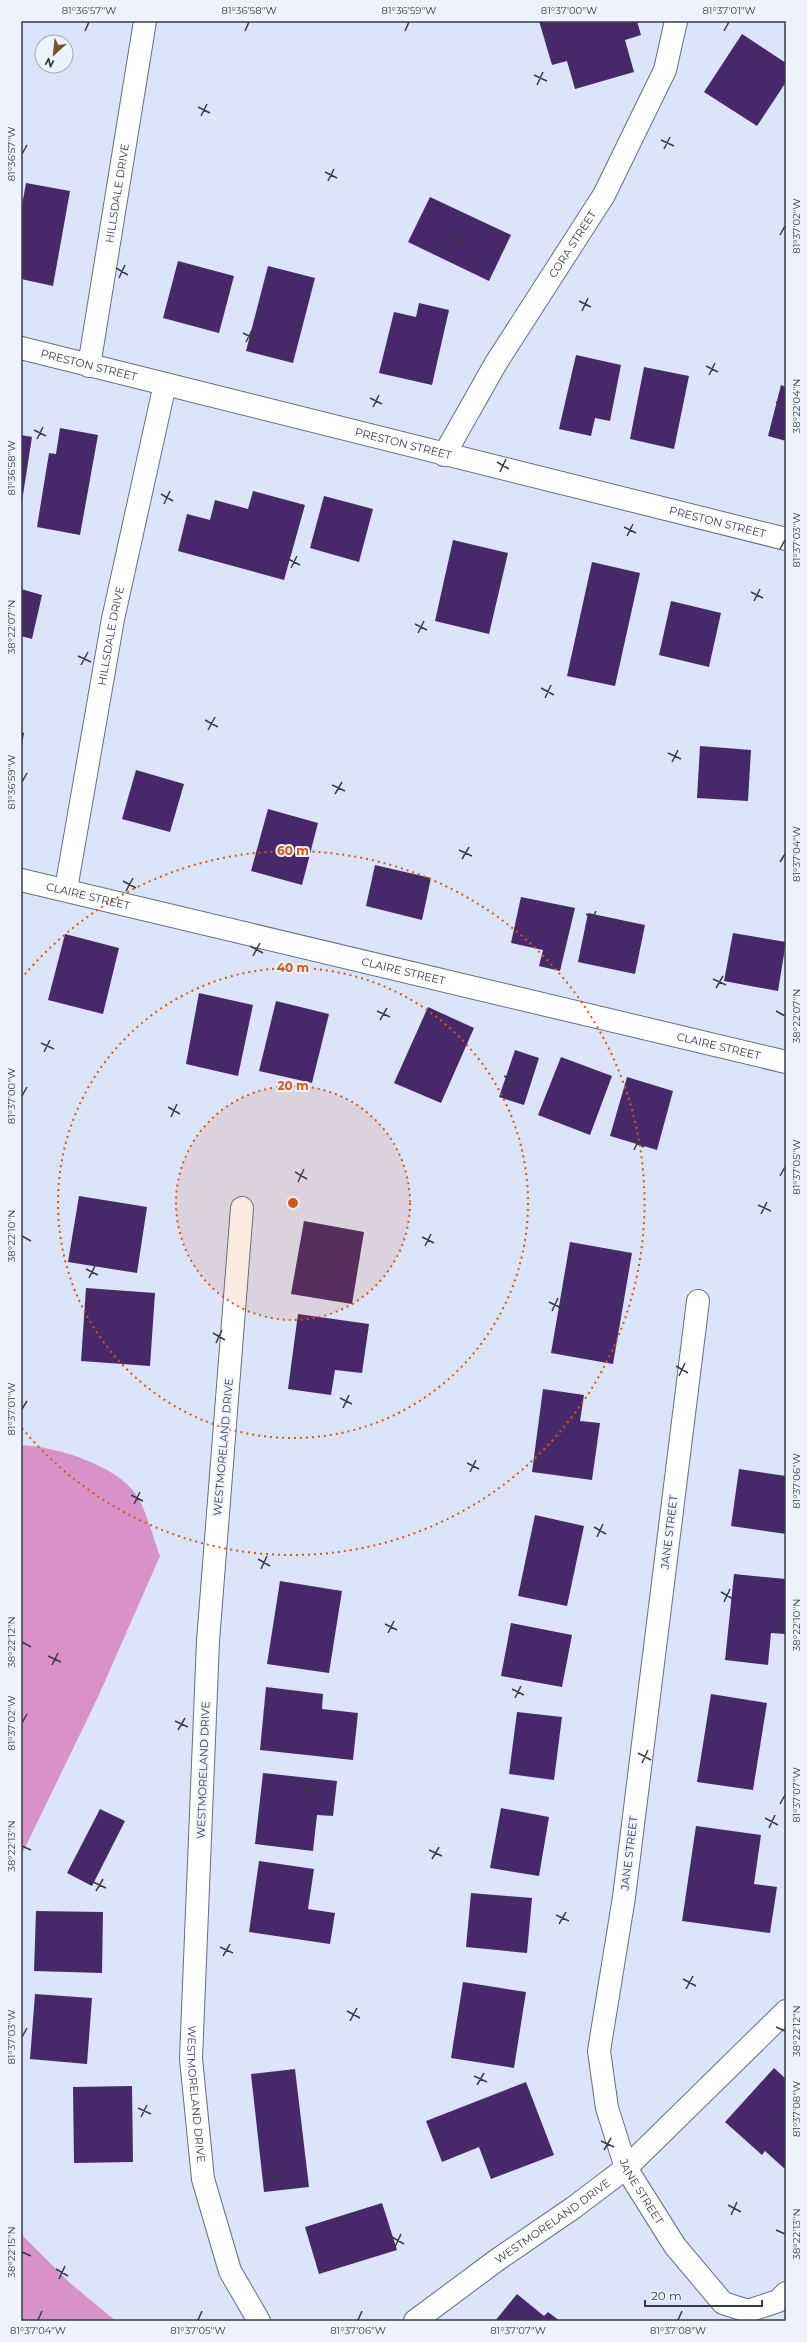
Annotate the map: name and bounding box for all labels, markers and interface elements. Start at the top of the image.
text: 81°36'57"W [62,4,116,17]
text: 81°36'58"W [222,4,277,17]
text: 81°36'59"W [382,4,436,17]
text: 81°37'00"W [541,4,597,17]
text: 81°37'01"W [702,4,756,17]
north arrow [34,34,74,74]
text: N [42,55,57,71]
text: 81°36'57"W [5,127,18,181]
street label: HILLSDALE DRIVE [102,142,132,244]
text: 81°37'02"W [790,198,803,254]
street label: CORA STREET [546,207,600,280]
street label: PRESTON STREET [39,346,139,384]
text: 38°22'04"N [790,379,803,433]
street label: PRESTON STREET [354,425,454,462]
text: 81°36'58"W [5,441,18,496]
street label: PRESTON STREET [668,503,768,541]
text: 81°37'03"W [790,512,803,568]
street label: HILLSDALE DRIVE [95,585,127,687]
text: 38°22'07"N [5,600,18,654]
text: 81°36'59"W [5,755,18,809]
text: 81°37'04"W [790,826,803,882]
text: 60 m [277,843,309,858]
street label: CLAIRE STREET [45,879,132,913]
street label: CLAIRE STREET [360,954,447,988]
text: 40 m [277,960,309,975]
text: 38°22'07"N [790,989,803,1043]
street label: CLAIRE STREET [675,1029,762,1063]
text: 81°37'00"W [5,1068,18,1124]
text: 20 m [277,1078,309,1093]
text: 81°37'05"W [790,1139,803,1195]
centre of rings [286,1196,300,1210]
text: 38°22'10"N [5,1210,18,1262]
street label: WESTMORELAND DRIVE [210,1378,236,1516]
text: 81°37'01"W [5,1382,18,1436]
text: 81°37'06"W [790,1453,803,1509]
street label: JANE STREET [657,1494,681,1571]
text: 38°22'10"N [790,1599,803,1651]
text: 38°22'12"N [5,1616,18,1668]
text: 81°37'02"W [5,1695,18,1751]
street label: WESTMORELAND DRIVE [194,1701,212,1839]
text: 81°37'07"W [790,1767,803,1823]
street label: JANE STREET [617,1815,641,1892]
text: 38°22'13"N [5,1820,18,1872]
text: 38°22'12"N [790,2005,803,2057]
text: 81°37'03"W [5,2009,18,2065]
street label: WESTMORELAND DRIVE [184,2025,208,2163]
text: 81°37'08"W [790,2081,803,2137]
street label: JANE STREET [616,2156,667,2227]
street label: WESTMORELAND DRIVE [492,2176,613,2266]
text: 38°22'13"N [790,2208,803,2260]
text: 38°22'15"N [5,2226,18,2278]
scale bar [645,2282,762,2308]
text: 20 m [651,2288,682,2303]
text: 81°37'04"W [10,2324,66,2337]
text: 81°37'05"W [170,2324,226,2337]
text: 81°37'06"W [330,2324,386,2337]
text: 81°37'07"W [490,2324,546,2337]
text: 81°37'08"W [650,2324,706,2337]

